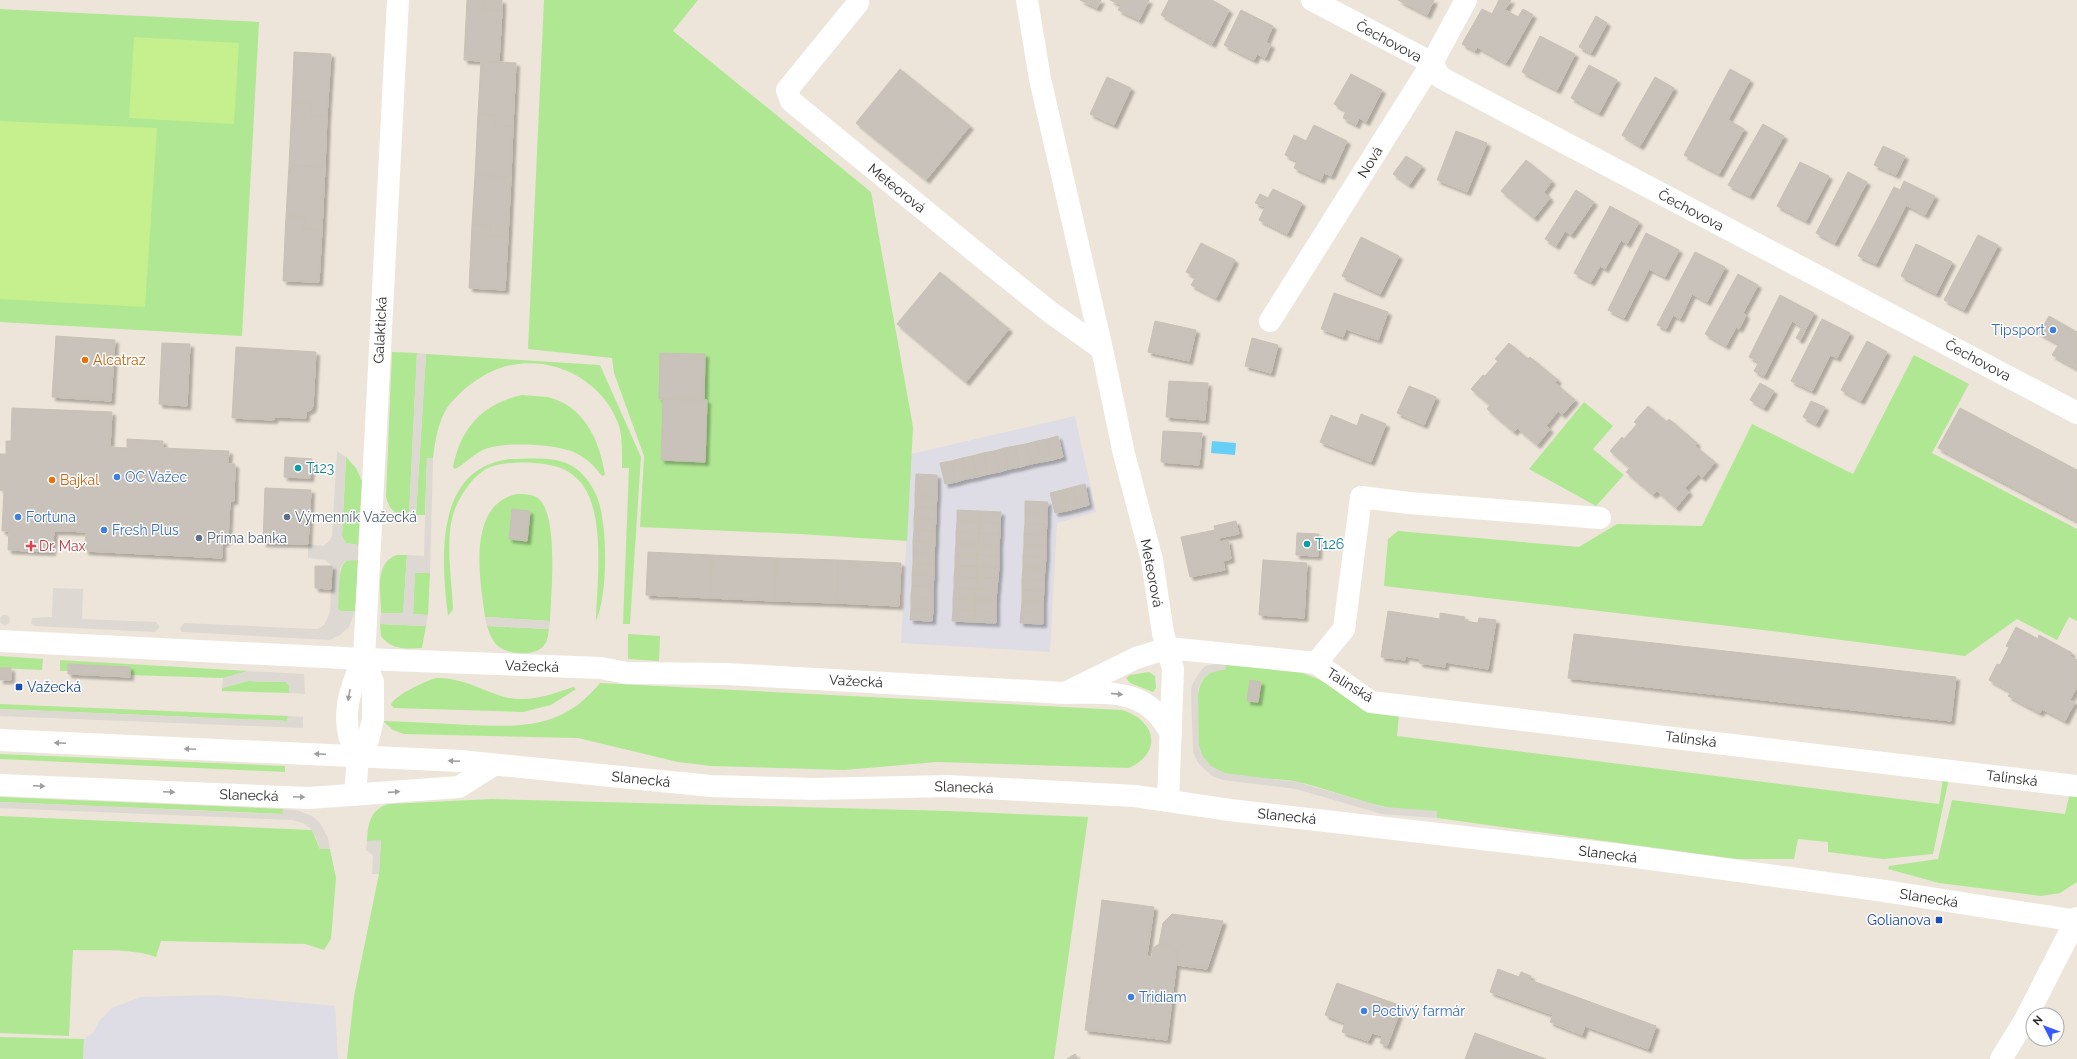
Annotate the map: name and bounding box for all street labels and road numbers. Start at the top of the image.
street label: Čechovova [1353,15,1425,65]
street label: Nová [1354,143,1386,181]
street label: Meteorová [865,160,929,216]
street label: Čechovova [1655,184,1727,234]
street label: Galaktická [370,296,390,364]
street label: Čechovova [1942,334,2014,384]
street label: Meteorová [1138,538,1166,608]
street label: Važecká [505,657,559,675]
street label: Talinská [1324,665,1376,705]
street label: Važecká [829,672,883,690]
street label: Talinská [1664,728,1718,750]
street label: Talinská [1985,767,2039,789]
street label: Slanecká [611,768,671,790]
street label: Slanecká [934,778,994,796]
street label: Slanecká [219,786,279,804]
street label: Slanecká [1257,805,1317,827]
street label: Slanecká [1578,842,1638,866]
street label: Slanecká [1899,885,1959,911]

